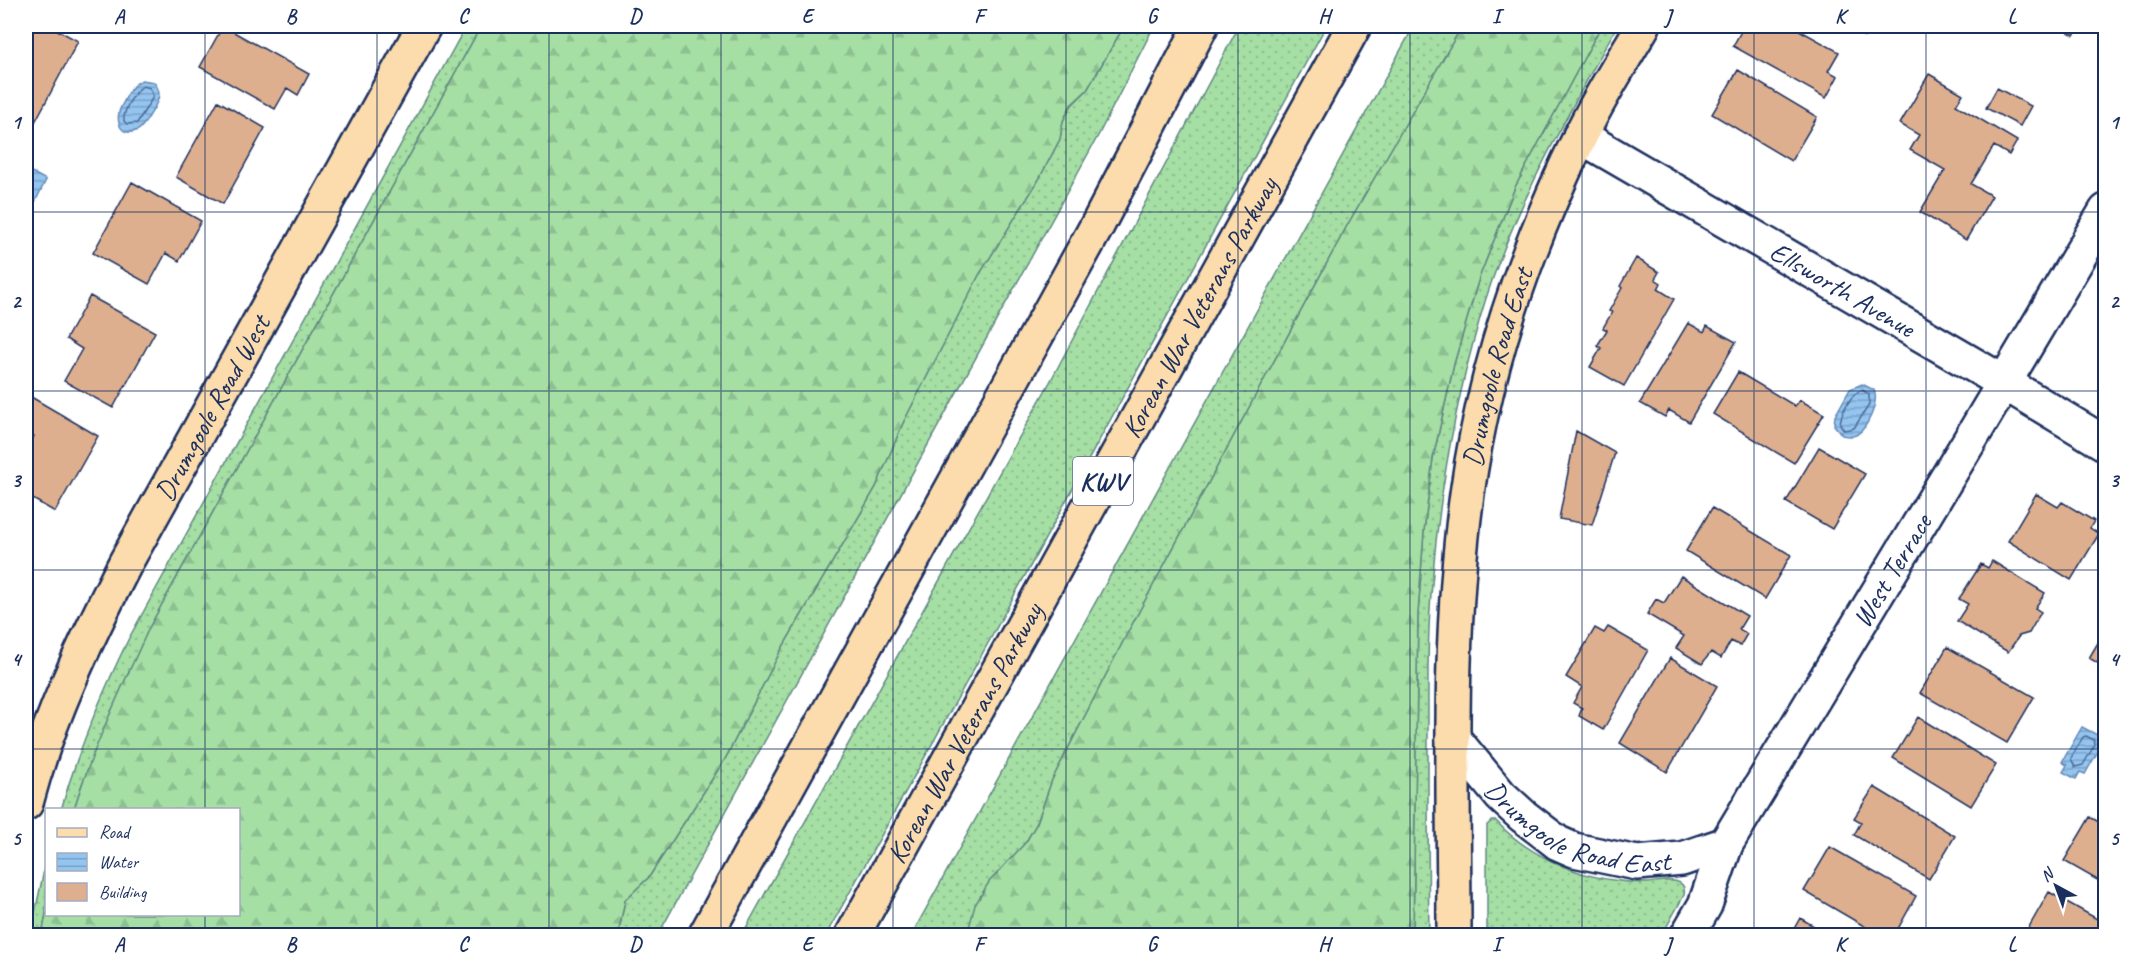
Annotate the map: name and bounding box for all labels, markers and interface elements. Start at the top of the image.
text: A [114,4,126,29]
text: B [286,4,298,29]
text: C [458,4,470,29]
text: D [629,4,643,29]
text: E [802,4,816,29]
text: F [974,4,988,29]
text: G [1147,4,1160,29]
text: H [1318,4,1333,29]
text: I [1492,4,1505,29]
text: J [1663,4,1675,29]
text: K [1835,4,1849,29]
text: L [2008,4,2018,29]
text: 1 [12,110,23,135]
text: 1 [2110,110,2121,135]
street label: Korean War Veterans Parkway [1113,169,1286,444]
street label: Ellsworth Avenue [1764,233,1923,346]
street label: Drumgoole Road East [1454,260,1541,469]
text: 2 [12,289,23,314]
text: 2 [2110,289,2121,314]
street label: Drumgoole Road West [146,307,279,506]
road number: KWV [1073,457,1133,505]
text: 3 [12,468,23,493]
text: 3 [2110,468,2121,493]
street label: West Terrace [1844,506,1940,633]
street label: Korean War Veterans Parkway [878,594,1051,869]
text: 4 [12,647,24,672]
text: 4 [2110,647,2122,672]
street label: Drumgoole Road East [1478,773,1674,881]
legend [45,808,240,916]
text: Road [99,821,132,843]
text: 5 [12,826,23,851]
text: 5 [2110,826,2121,851]
text: Water [99,851,140,873]
north arrow [2026,856,2086,916]
text: N [2037,863,2059,886]
text: Building [99,881,148,903]
text: A [114,932,126,957]
text: B [286,932,298,957]
text: C [458,932,470,957]
text: D [629,932,643,957]
text: E [802,932,816,957]
text: F [974,932,988,957]
text: G [1147,932,1160,957]
text: H [1318,932,1333,957]
text: I [1492,932,1505,957]
text: J [1663,932,1675,957]
text: K [1835,932,1849,957]
text: L [2008,932,2018,957]

